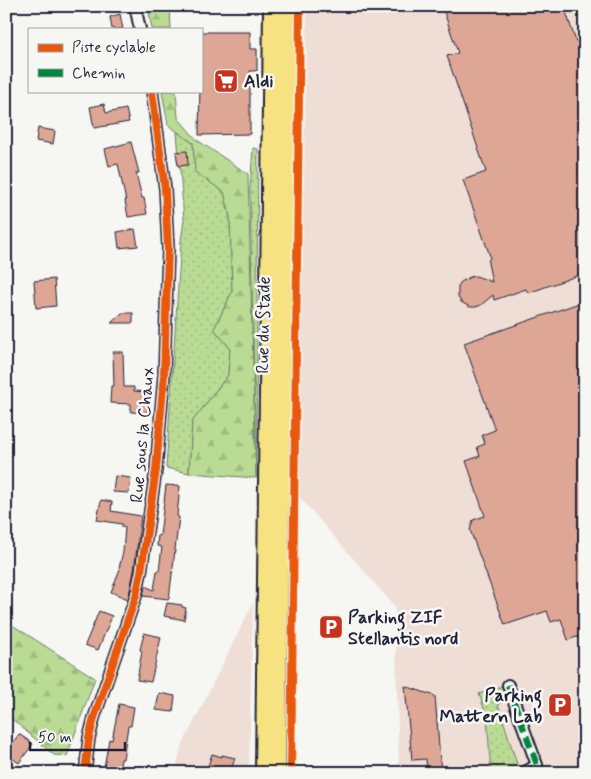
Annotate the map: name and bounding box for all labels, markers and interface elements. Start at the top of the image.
legend [28,28,202,92]
text: Piste cyclable [72,38,156,58]
text: Chemin [72,64,125,84]
supermarket icon: Aldi [213,68,239,94]
place label: Aldi [244,70,273,94]
street label: Rue du Stade [251,276,277,374]
street label: Rue sous la Chaux [125,366,161,504]
place label: Parking ZIF Stellantis nord [348,606,458,651]
parking icon: Parking ZIF Stellantis nord [318,614,344,640]
place label: Parking Mattern Lab [439,684,542,729]
parking icon: Parking Mattern Lab [547,692,573,718]
scale bar [30,719,125,751]
text: 50 m [38,728,72,748]

